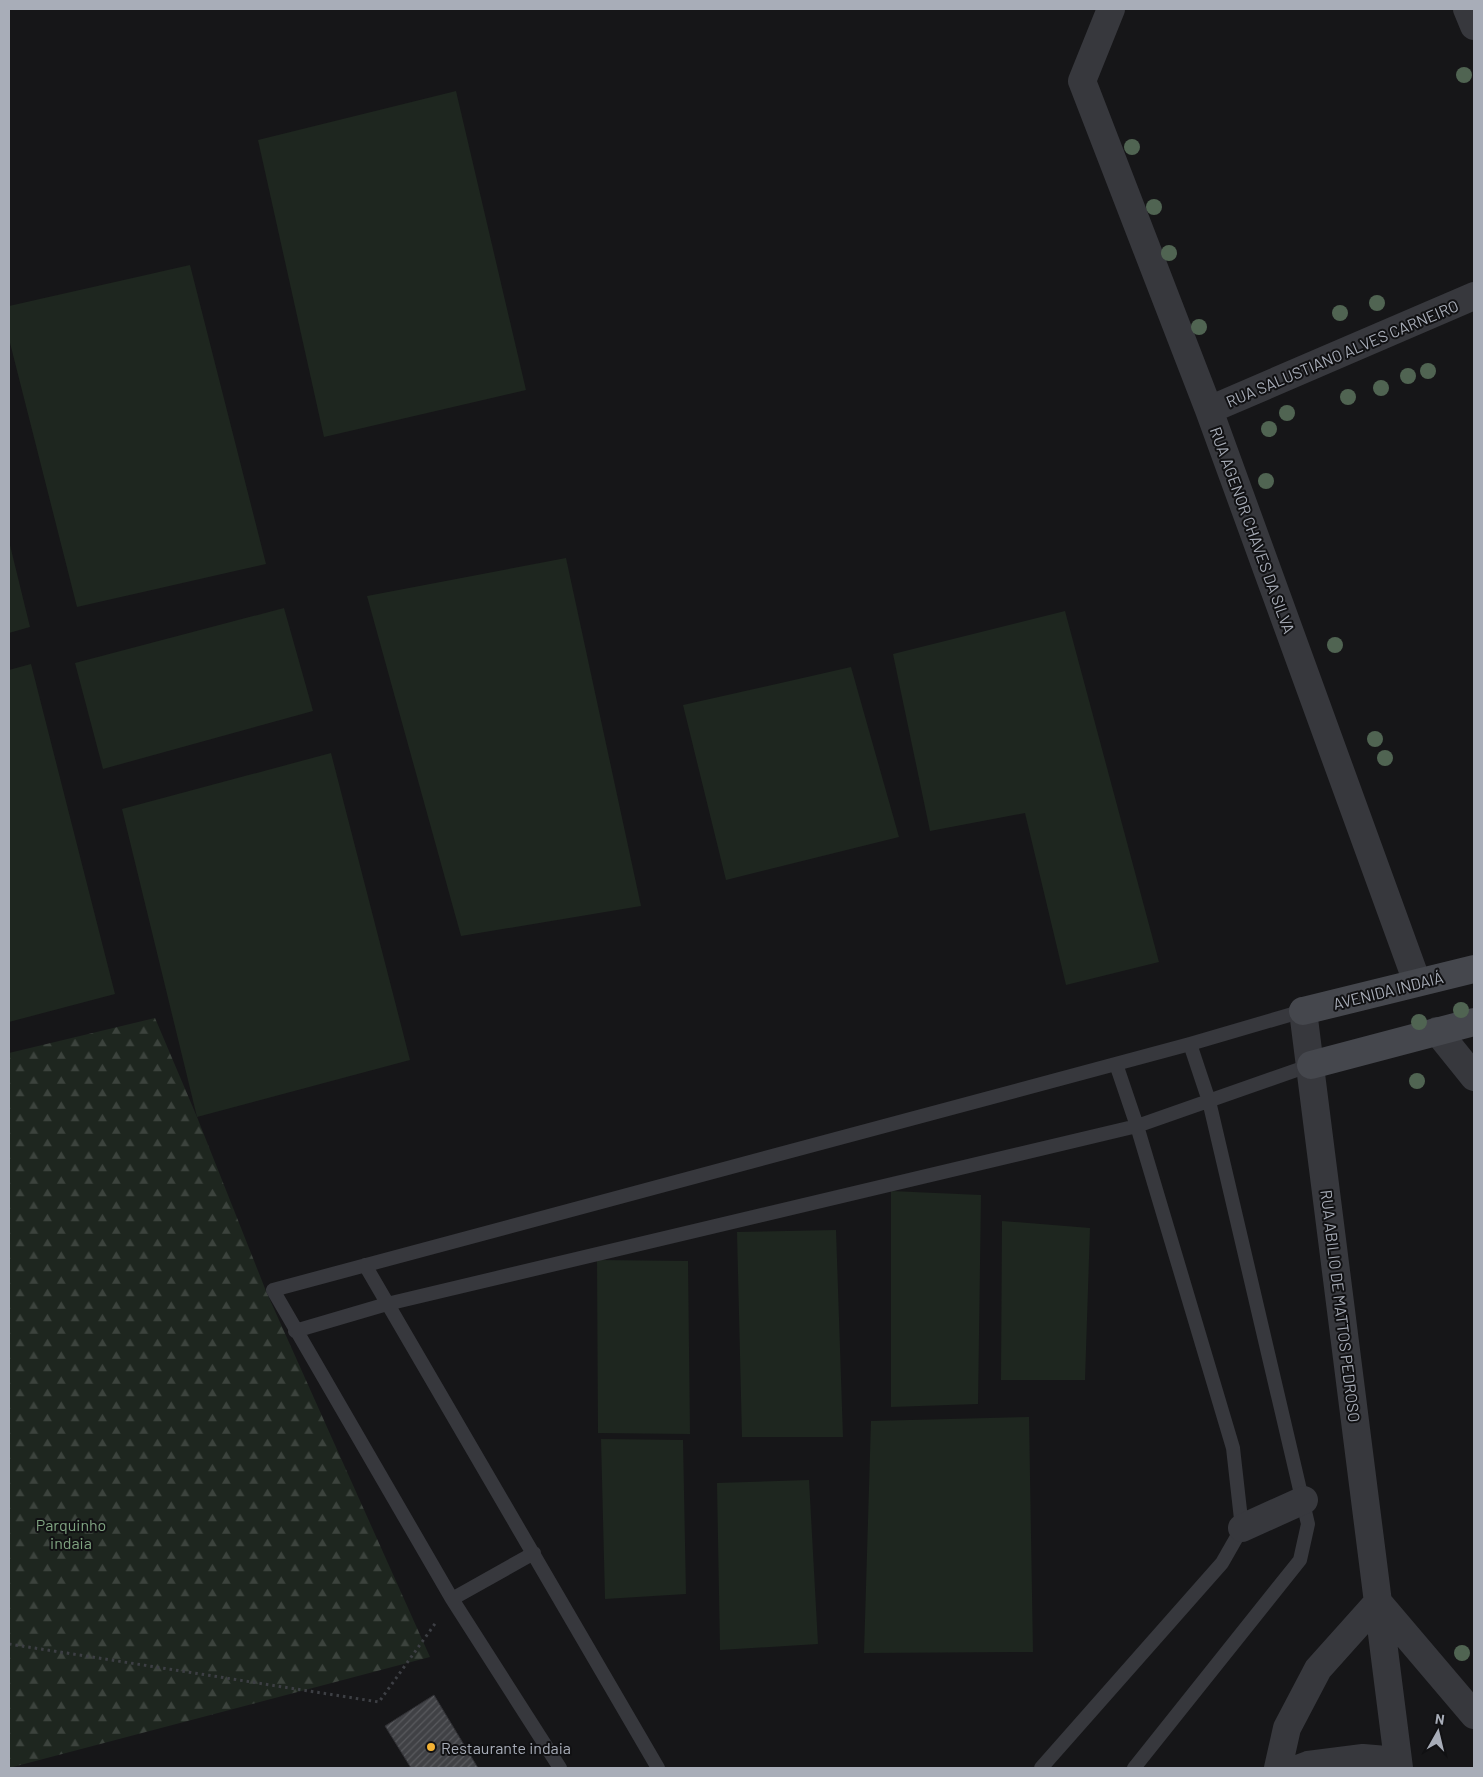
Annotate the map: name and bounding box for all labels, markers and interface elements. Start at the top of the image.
street label: RUA SALUSTIANO ALVES CARNEIRO [1223,295,1461,411]
street label: RUA AGENOR CHAVES DA SILVA [1207,424,1299,636]
street label: AVENIDA INDAIÁ [1331,967,1445,1013]
street label: RUA ABILIO DE MATTOS PEDROSO [1317,1189,1365,1423]
park label: Parquinho indaia [36,1515,106,1552]
north arrow [1413,1707,1463,1757]
text: N [1434,1710,1446,1728]
place label: Restaurante indaia [441,1738,571,1757]
marker: Restaurante indaia [425,1741,437,1753]

